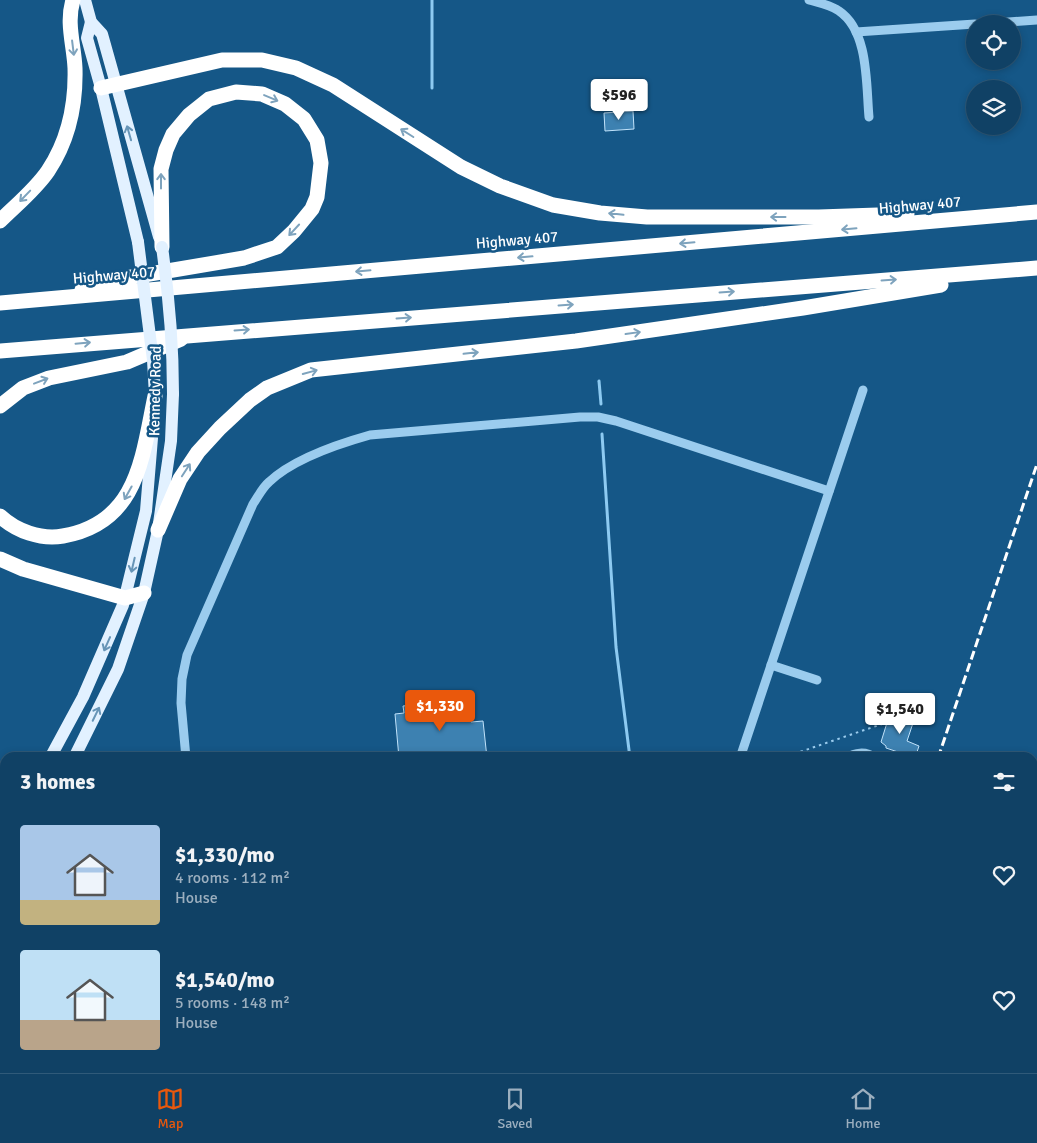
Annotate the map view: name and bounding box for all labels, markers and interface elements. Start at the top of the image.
map controls [966,15,1021,135]
button: locate [966,15,1021,70]
one-way arrow [68,40,78,56]
pin: $596 [589,78,649,121]
button: layers [966,80,1021,135]
text: $596 [602,85,636,105]
one-way arrow [263,93,278,103]
one-way arrow [123,125,133,141]
one-way arrow [401,128,415,138]
one-way arrow [156,173,166,189]
one-way arrow [19,190,31,203]
street label: Highway 407 [878,192,962,218]
one-way arrow [608,209,624,219]
one-way arrow [771,212,787,222]
one-way arrow [288,223,300,236]
one-way arrow [841,224,857,233]
street label: Highway 407 [475,227,559,253]
one-way arrow [679,238,695,247]
one-way arrow [517,252,533,262]
street label: Highway 407 [72,262,156,288]
one-way arrow [356,266,372,276]
one-way arrow [881,275,897,284]
one-way arrow [719,288,735,297]
one-way arrow [557,300,573,310]
one-way arrow [395,313,411,322]
one-way arrow [233,326,249,335]
one-way arrow [624,328,640,338]
one-way arrow [75,339,91,348]
street label: Kennedy Road [145,346,165,436]
one-way arrow [463,348,479,358]
one-way arrow [302,367,318,376]
one-way arrow [33,376,48,385]
one-way arrow [181,464,191,478]
one-way arrow [123,485,133,500]
one-way arrow [128,556,137,572]
one-way arrow [101,636,111,651]
pin: $1,330 [399,690,481,732]
pin: $1,540 [859,692,941,735]
text: $1,330 [416,696,464,716]
text: $1,540 [876,699,924,719]
one-way arrow [92,707,101,722]
icon: filters [990,768,1018,796]
text: 3 homes [20,769,95,795]
text: $1,330/mo [175,842,274,868]
icon: home [60,845,120,905]
icon: heart [990,861,1018,889]
text: 4 rooms · 112 m² [175,868,290,888]
text: House [175,888,218,908]
text: $1,540/mo [175,967,274,993]
icon: home [60,970,120,1030]
icon: heart [990,986,1018,1014]
text: 5 rooms · 148 m² [175,993,290,1013]
text: House [175,1013,218,1033]
tab: Map [156,1085,184,1132]
tab: Saved [497,1085,533,1132]
tab: Home [846,1085,881,1132]

